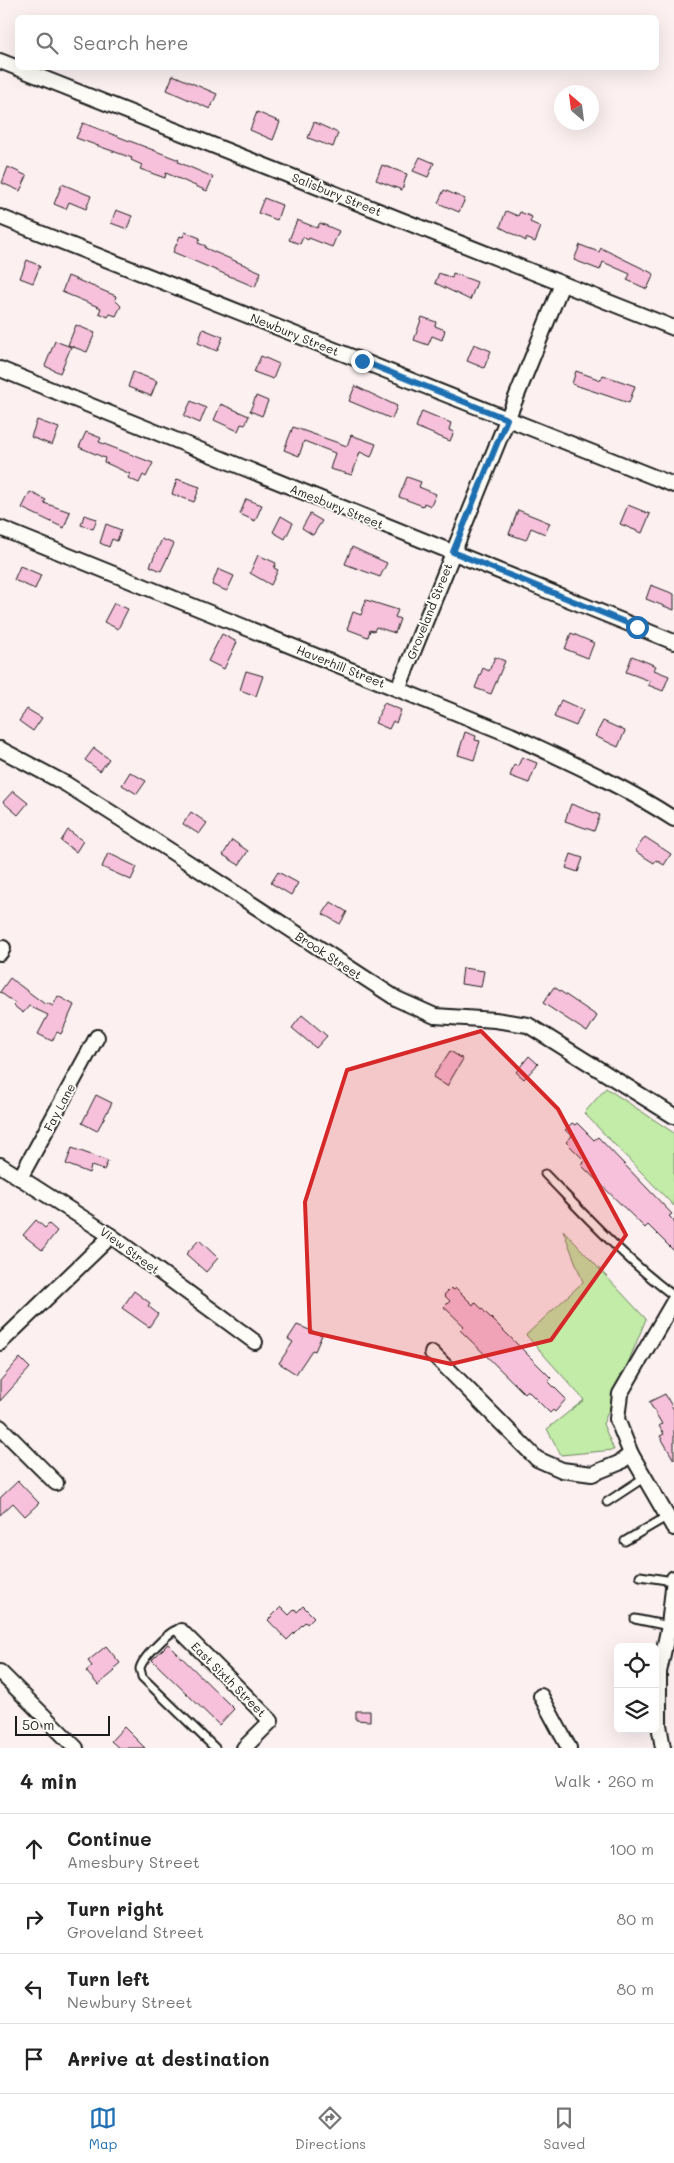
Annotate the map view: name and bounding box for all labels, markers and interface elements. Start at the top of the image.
search box [15,15,659,70]
icon: search [33,29,61,57]
text: Search here [73,30,189,55]
north arrow [554,85,599,130]
street label: Salisbury Street [290,169,384,219]
street label: Newbury Street [248,309,342,359]
route end [351,350,374,373]
street label: Amesbury Street [288,480,386,532]
street label: Groveland Street [402,560,456,662]
route start [626,616,649,639]
street label: Haverhill Street [294,641,388,691]
street label: Brook Street [293,928,365,982]
street label: Fay Lane [40,1080,78,1134]
street label: View Street [97,1223,163,1277]
street label: East Sixth Street [188,1638,270,1720]
map controls [614,1643,659,1733]
button: locate [614,1643,659,1688]
button: layers [614,1688,659,1733]
scale bar [15,1713,110,1736]
text: 50 m [22,1715,54,1734]
text: 4 min [20,1767,77,1794]
text: Walk · 260 m [554,1770,654,1791]
text: Continue [67,1826,152,1851]
icon: ahead [20,1835,48,1863]
text: 100 m [609,1838,654,1859]
text: Amesbury Street [67,1851,200,1872]
text: Turn right [67,1896,164,1921]
icon: right [20,1905,48,1933]
text: 80 m [617,1908,654,1929]
text: Groveland Street [67,1921,204,1942]
text: Turn left [67,1966,150,1991]
icon: left [20,1975,48,2003]
text: 80 m [617,1978,654,1999]
text: Newbury Street [67,1991,193,2012]
icon: arrive [20,2045,48,2073]
text: Arrive at destination [67,2046,270,2071]
tab: Map [89,2104,117,2153]
tab: Directions [295,2104,366,2153]
tab: Saved [544,2104,585,2153]

